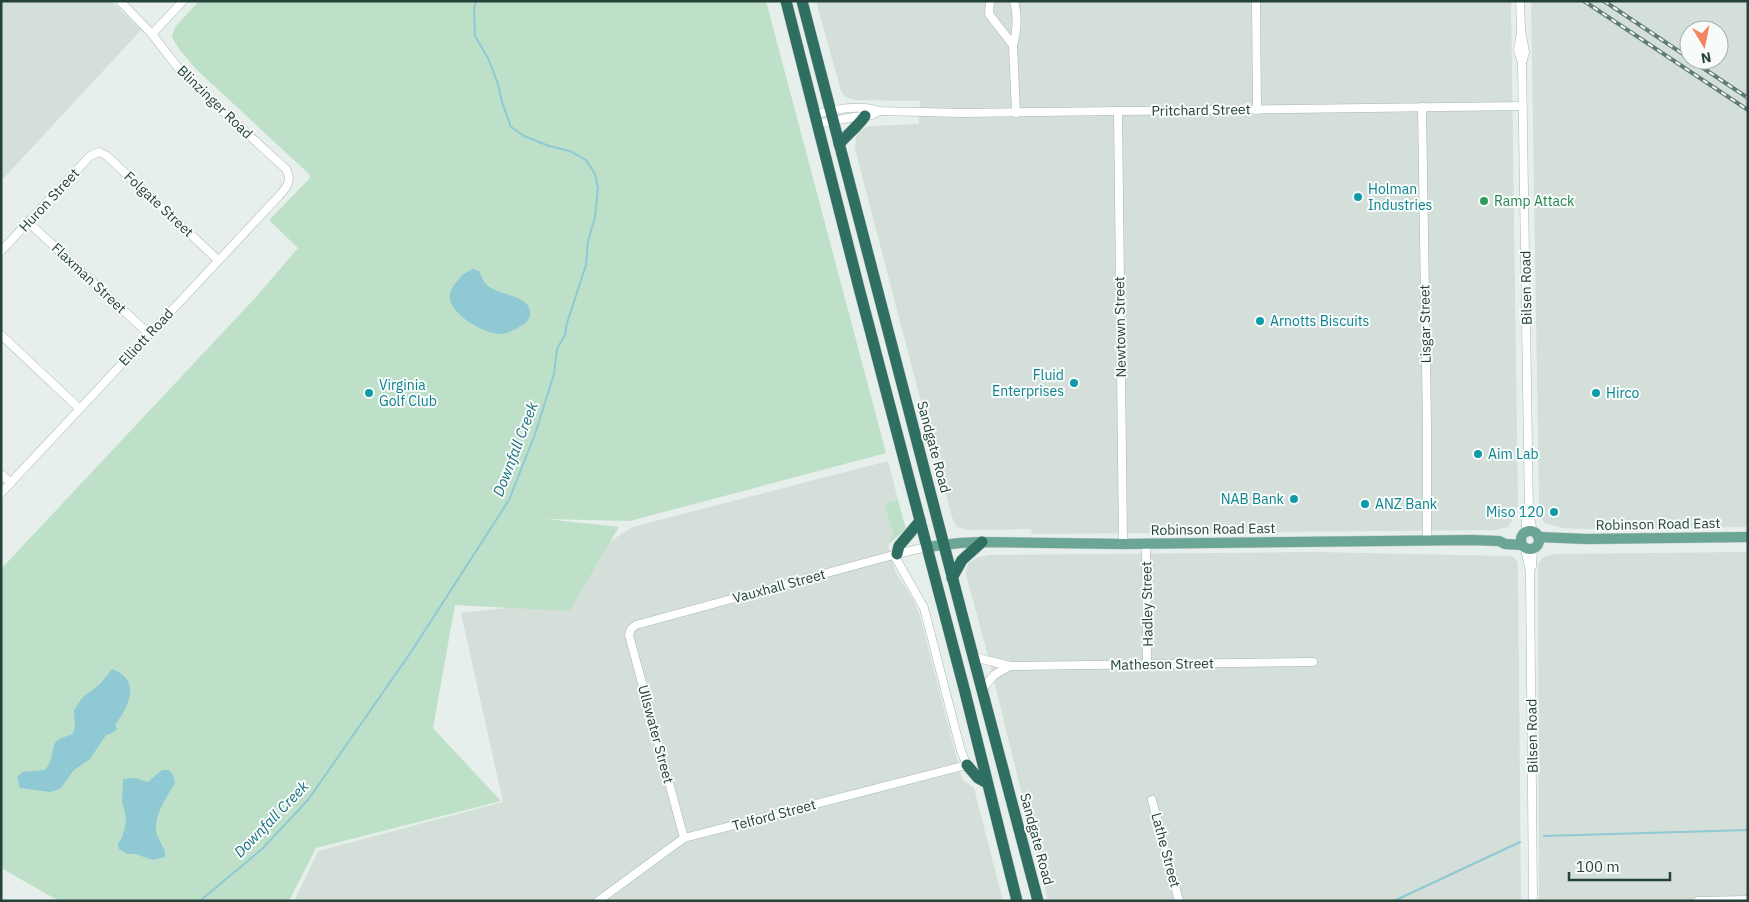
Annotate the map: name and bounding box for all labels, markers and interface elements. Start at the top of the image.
north arrow [1679,20,1729,70]
text: N [1700,48,1713,68]
street label: Blinzinger Road [174,61,256,143]
street label: Pritchard Street [1151,100,1251,120]
street label: Huron Street [15,164,83,236]
street label: Folgate Street [121,167,197,241]
place label: Holman Industries [1368,180,1433,214]
marker: Holman Industries [1352,191,1364,203]
place label: Ramp Attack [1494,192,1575,210]
marker: Ramp Attack [1478,195,1490,207]
street label: Flaxman Street [48,239,130,317]
street label: Bilsen Road [1516,251,1536,325]
street label: Newtown Street [1110,276,1130,378]
street label: Lisgar Street [1415,284,1435,364]
street label: Elliott Road [115,304,177,370]
place label: Arnotts Biscuits [1270,312,1370,330]
marker: Arnotts Biscuits [1254,315,1266,327]
place label: Fluid Enterprises [992,366,1064,400]
place label: Virginia Golf Club [379,376,437,410]
marker: Fluid Enterprises [1068,377,1080,389]
place label: Hirco [1606,384,1639,402]
marker: Virginia Golf Club [363,387,375,399]
marker: Hirco [1590,387,1602,399]
water label: Downfall Creek [488,399,542,499]
street label: Sandgate Road [913,399,955,495]
place label: Aim Lab [1488,445,1539,463]
marker: Aim Lab [1472,448,1484,460]
place label: NAB Bank [1221,490,1285,508]
marker: NAB Bank [1288,493,1300,505]
place label: ANZ Bank [1375,495,1438,513]
marker: ANZ Bank [1359,498,1371,510]
place label: Miso 120 [1486,503,1544,521]
marker: Miso 120 [1548,506,1560,518]
street label: Robinson Road East [1595,514,1721,534]
street label: Robinson Road East [1150,519,1276,539]
street label: Hadley Street [1137,561,1157,647]
street label: Vauxhall Street [731,565,827,607]
street label: Matheson Street [1110,654,1214,674]
street label: Ullswater Street [634,683,678,785]
street label: Bilsen Road [1522,699,1542,773]
water label: Downfall Creek [230,776,313,861]
street label: Sandgate Road [1016,791,1058,887]
street label: Telford Street [730,795,818,835]
street label: Lathe Street [1147,811,1185,889]
scale bar [1569,850,1670,882]
text: 100 m [1576,857,1620,876]

